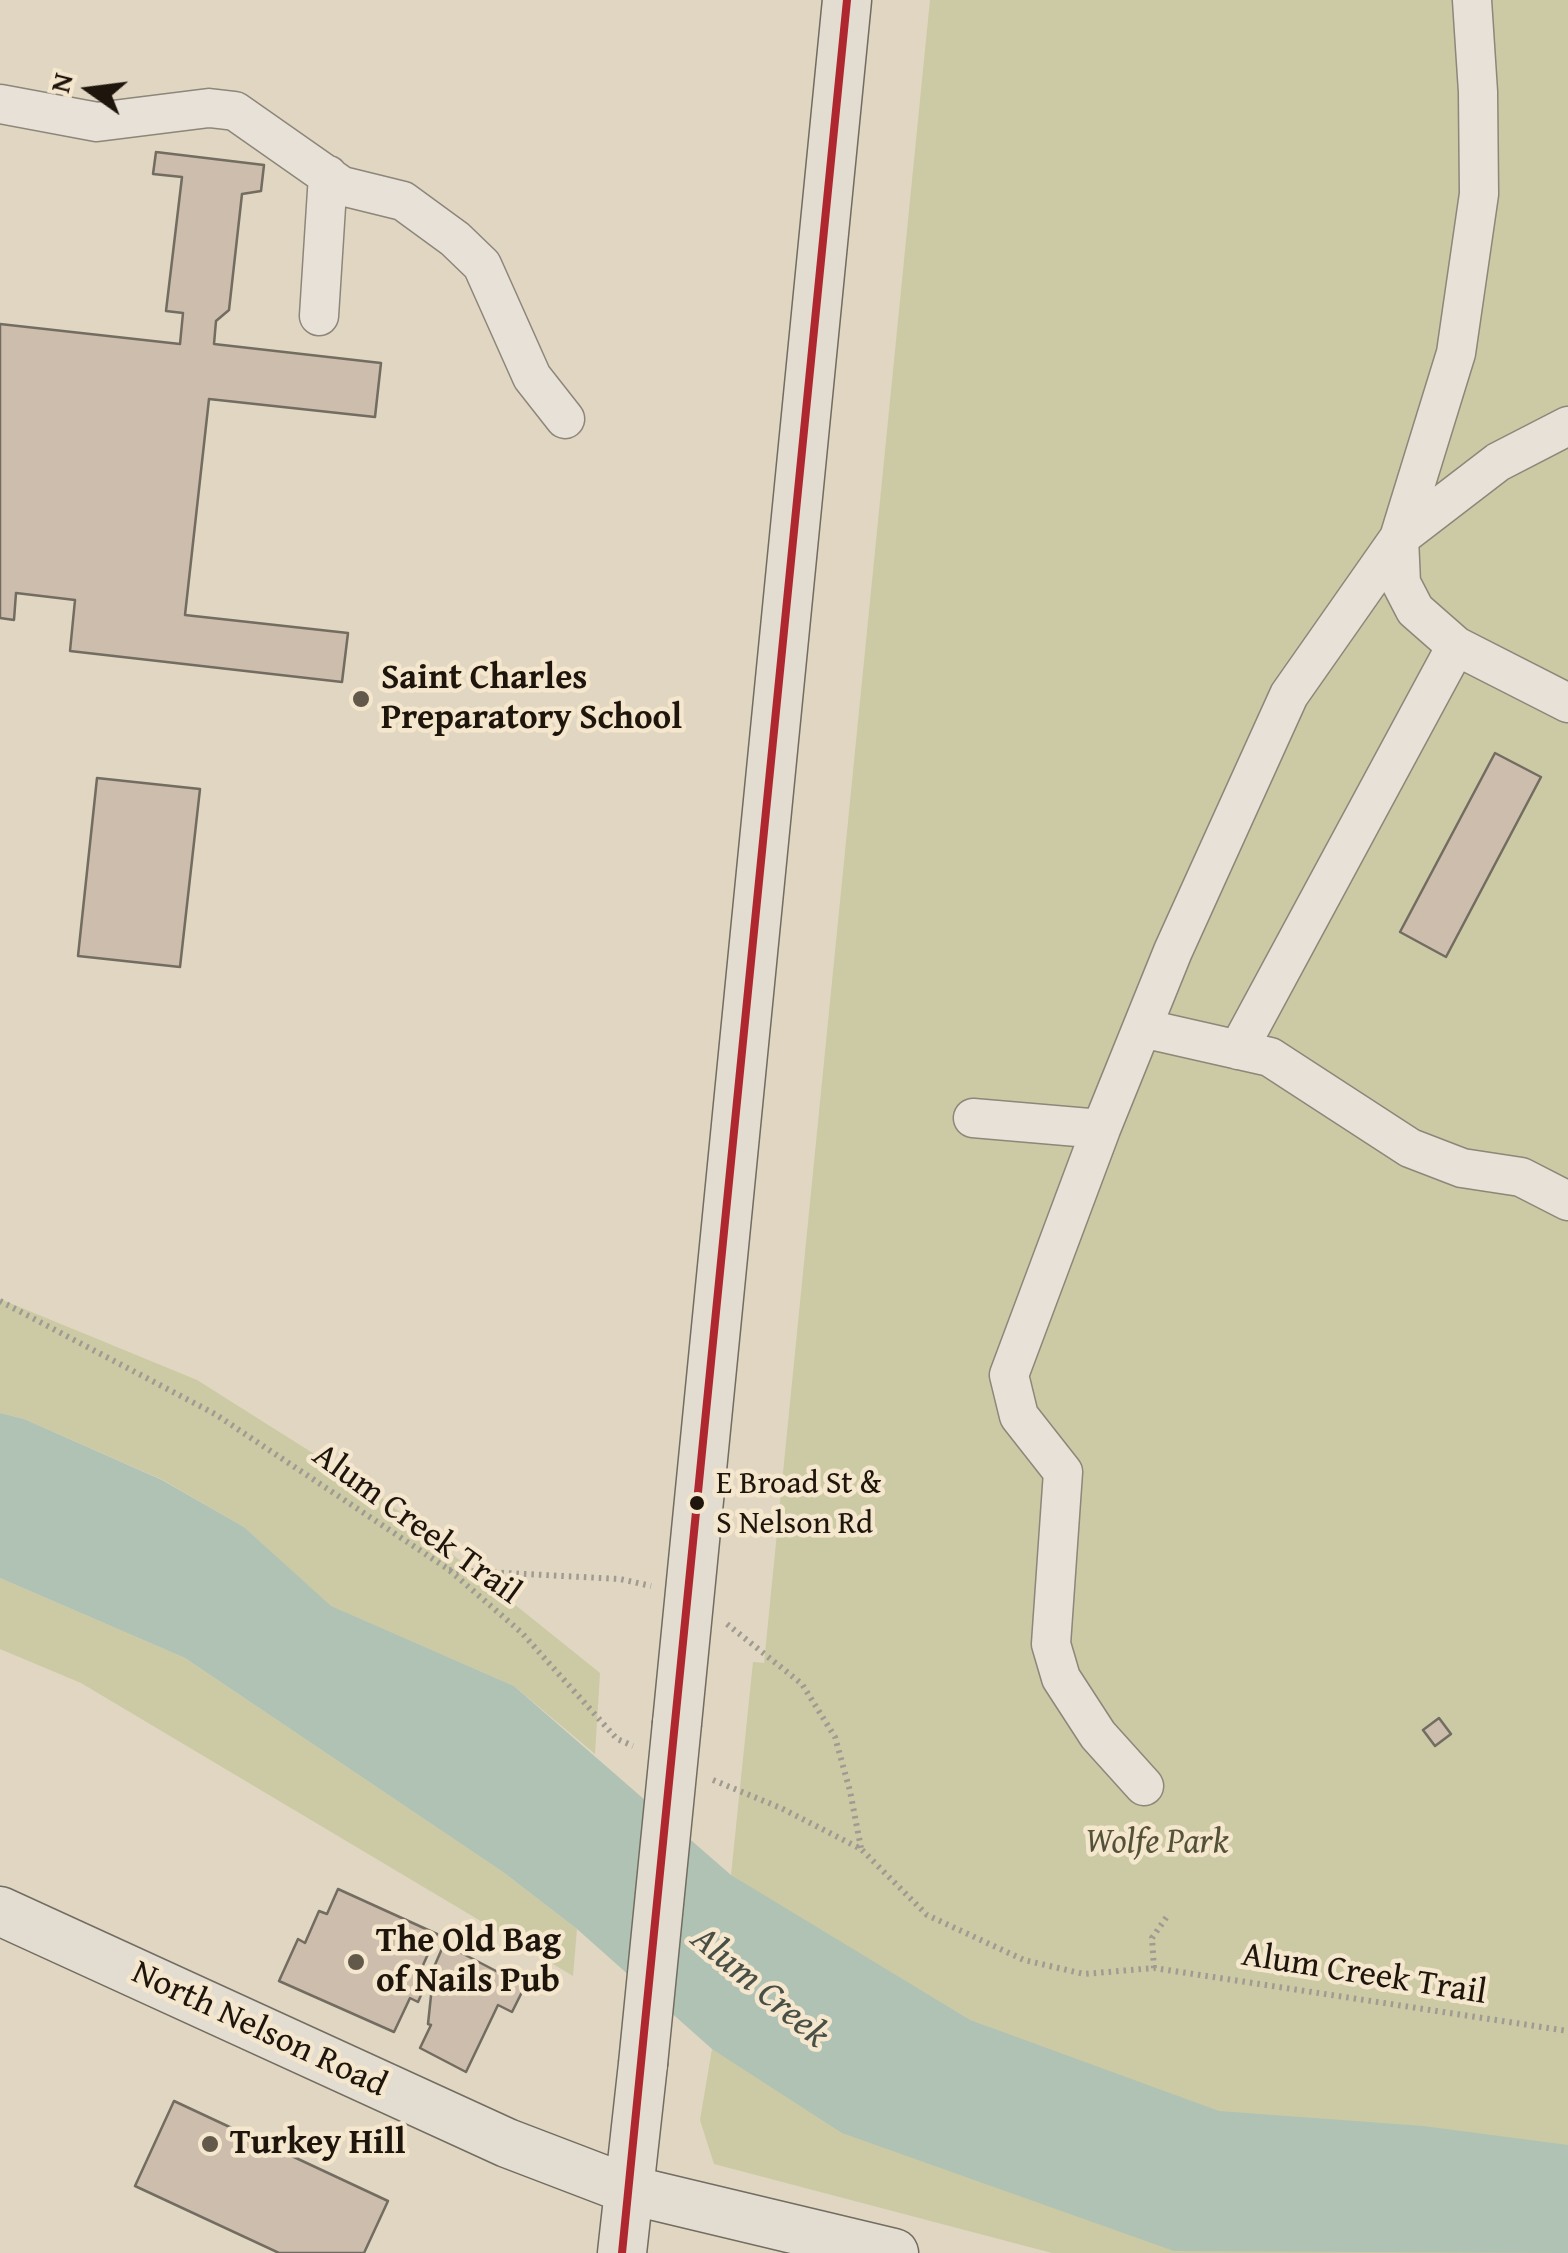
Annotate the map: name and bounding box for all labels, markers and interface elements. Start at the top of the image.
north arrow [40,40,140,140]
text: N [38,69,83,97]
place label: Saint Charles Preparatory School [381,658,682,740]
marker: Saint Charles Preparatory School [350,688,372,710]
street label: Alum Creek Trail [304,1435,528,1615]
place label: E Broad St & S Nelson Rd [716,1466,881,1541]
marker: E Broad St & S Nelson Rd [687,1493,707,1513]
park label: Wolfe Park [1085,1822,1229,1864]
water label: Alum Creek [681,1917,837,2059]
place label: The Old Bag of Nails Pub [376,1921,561,2003]
street label: Alum Creek Trail [1239,1935,1489,2015]
marker: The Old Bag of Nails Pub [345,1951,367,1973]
street label: North Nelson Road [125,1953,393,2107]
place label: Turkey Hill [230,2123,406,2165]
marker: Turkey Hill [199,2133,221,2155]

